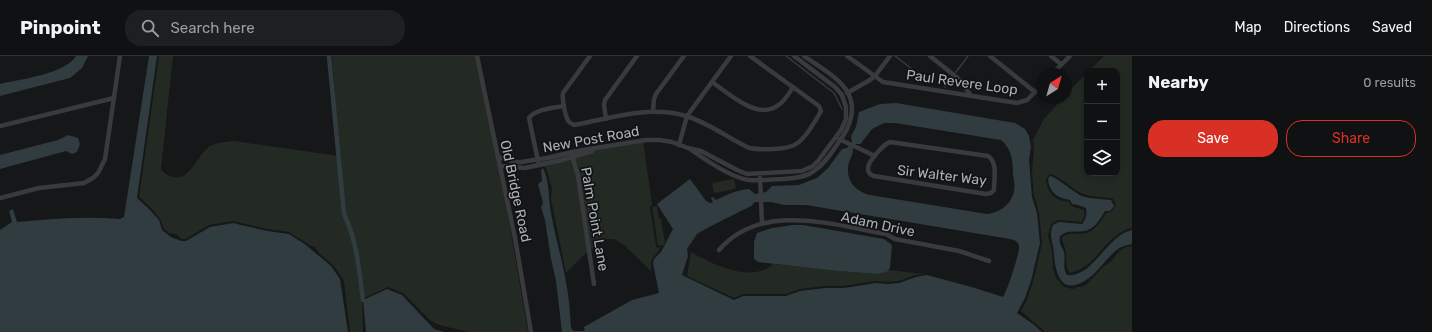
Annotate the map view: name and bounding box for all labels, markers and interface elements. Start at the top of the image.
search box [125,10,405,46]
text: Pinpoint [20,16,101,39]
icon: search [139,17,161,39]
text: Search here [171,19,255,37]
text: Map [1235,19,1262,36]
text: Directions [1284,19,1350,36]
text: Saved [1372,19,1412,36]
street label: Paul Revere Loop [905,66,1019,99]
north arrow [1036,68,1072,104]
map controls [1084,68,1120,176]
button: + [1084,68,1120,104]
text: Nearby [1148,72,1209,92]
text: 0 results [1363,75,1416,90]
button: − [1084,104,1120,140]
button: Save [1148,120,1278,157]
button: Share [1286,120,1416,157]
street label: New Post Road [541,123,641,156]
street label: Old Bridge Road [496,139,535,244]
button: layers [1084,140,1120,176]
street label: Sir Walter Way [896,162,988,189]
street label: Palm Point Lane [577,166,612,273]
street label: Adam Drive [839,208,916,241]

